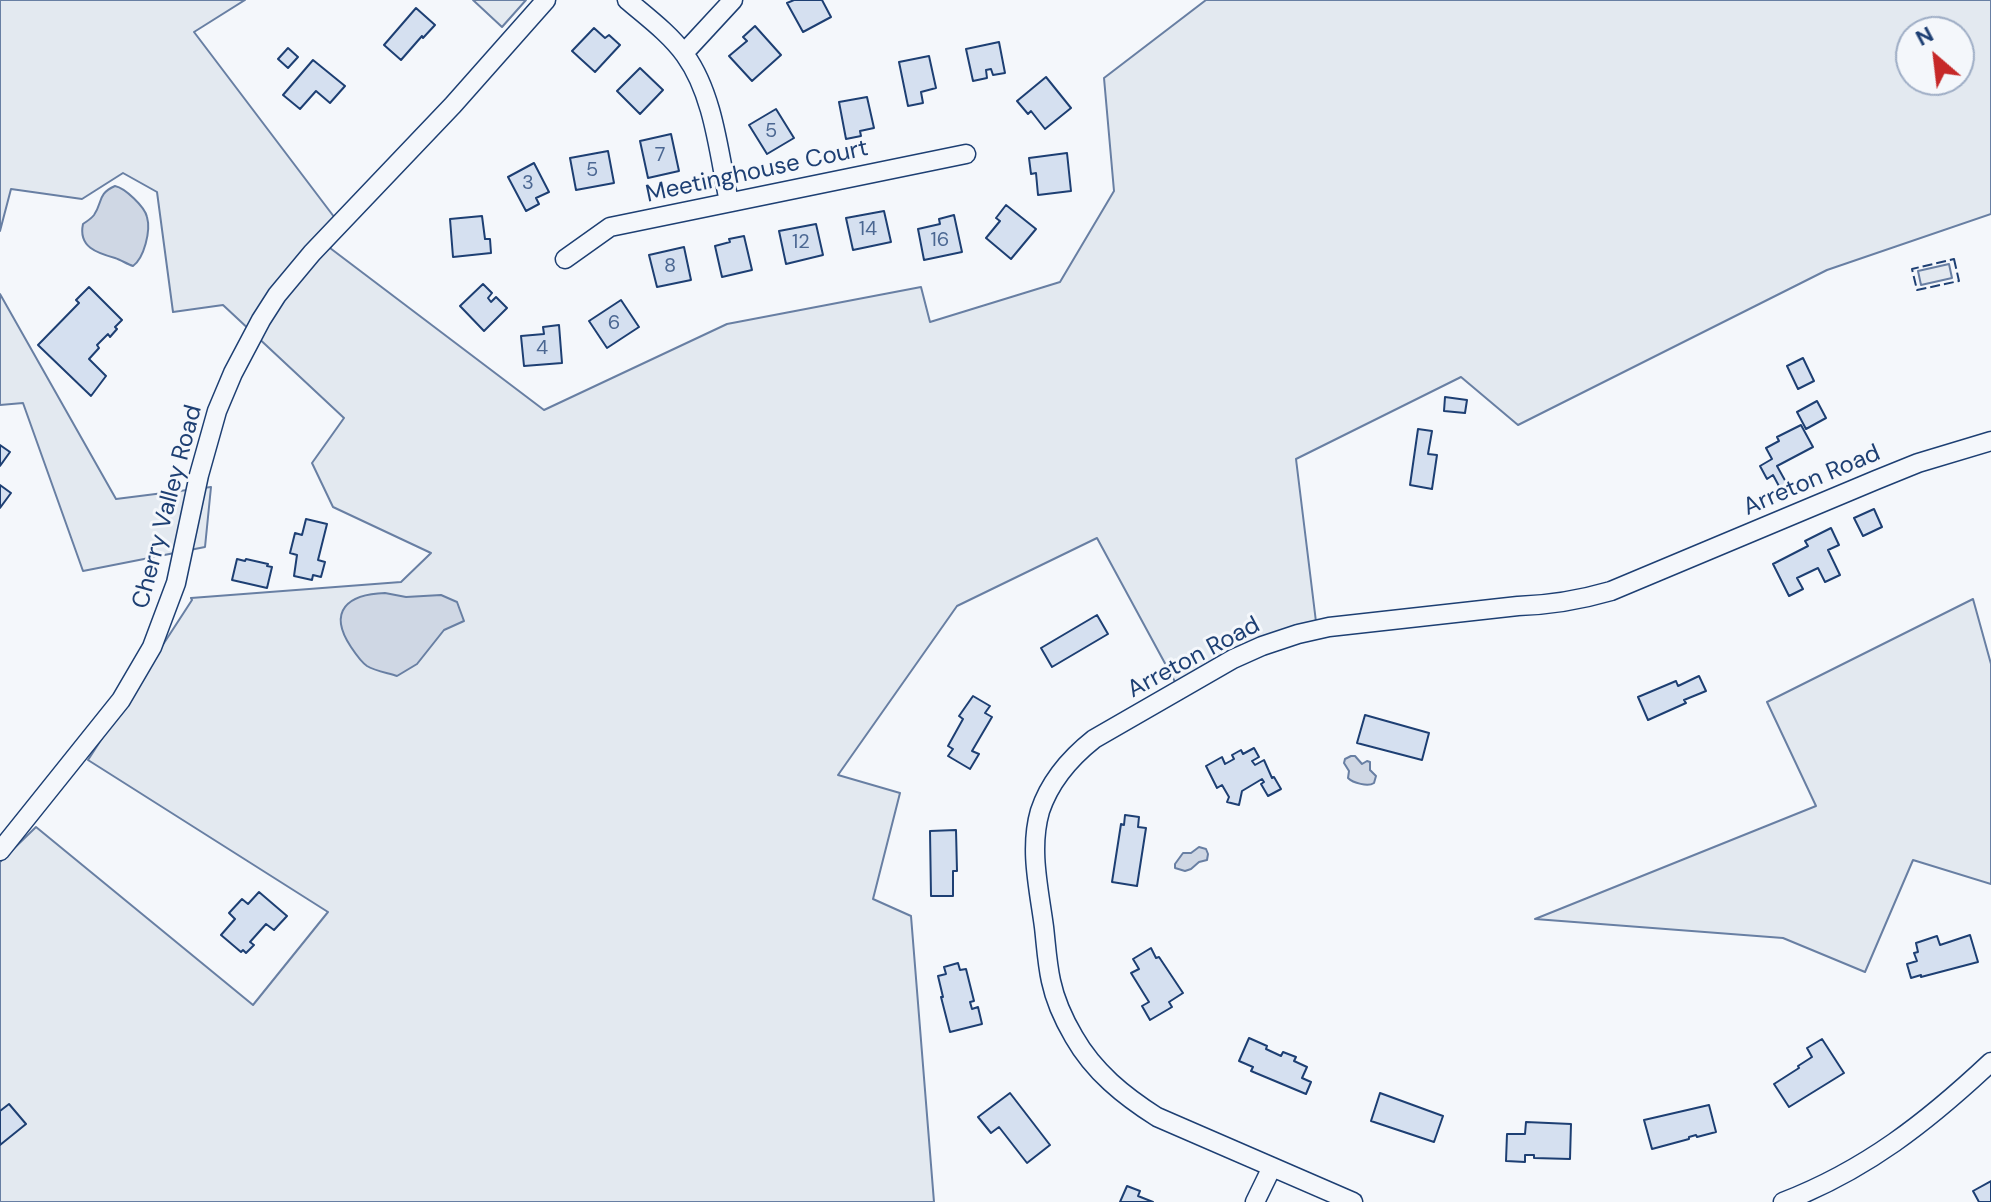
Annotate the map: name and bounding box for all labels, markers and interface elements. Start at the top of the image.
north arrow [1895,16,1975,96]
text: N [1911,20,1938,53]
house number: 5 [765,120,777,144]
street label: Meetinghouse Court [643,134,871,210]
house number: 7 [655,144,665,168]
house number: 5 [586,159,598,183]
house number: 3 [522,172,534,196]
house number: 14 [859,218,877,242]
house number: 16 [931,229,949,253]
house number: 12 [792,231,810,255]
house number: 8 [664,255,676,279]
house number: 6 [608,312,620,336]
house number: 4 [536,337,548,361]
street label: Cherry Valley Road [127,402,209,612]
street label: Arreton Road [1739,439,1885,523]
street label: Arreton Road [1123,611,1265,705]

